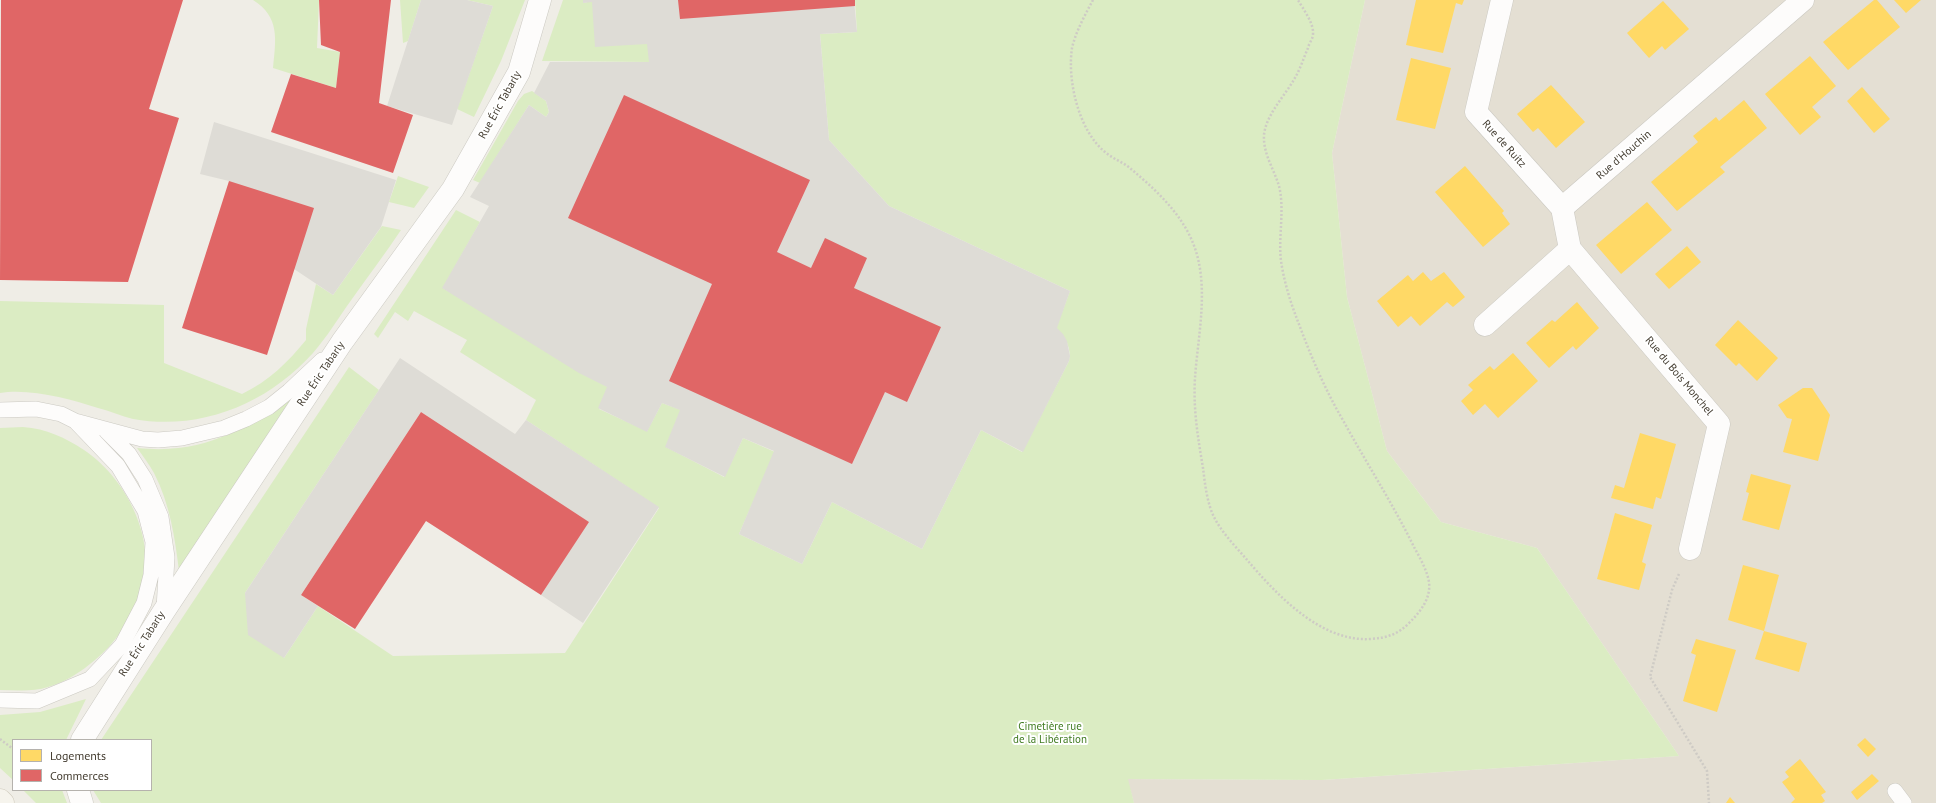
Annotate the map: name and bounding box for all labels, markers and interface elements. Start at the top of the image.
street label: Rue Éric Tabarly [476,69,524,141]
street label: Rue de Ruitz [1479,118,1529,170]
street label: Rue d'Houchin [1594,128,1654,182]
street label: Rue du Bois Monchel [1642,334,1716,418]
street label: Rue Éric Tabarly [294,339,348,409]
street label: Rue Éric Tabarly [116,609,168,679]
park label: Cimetière rue de la Libération [1013,720,1087,746]
legend [12,739,152,791]
text: Logements [50,748,106,763]
text: Commerces [50,768,109,783]

